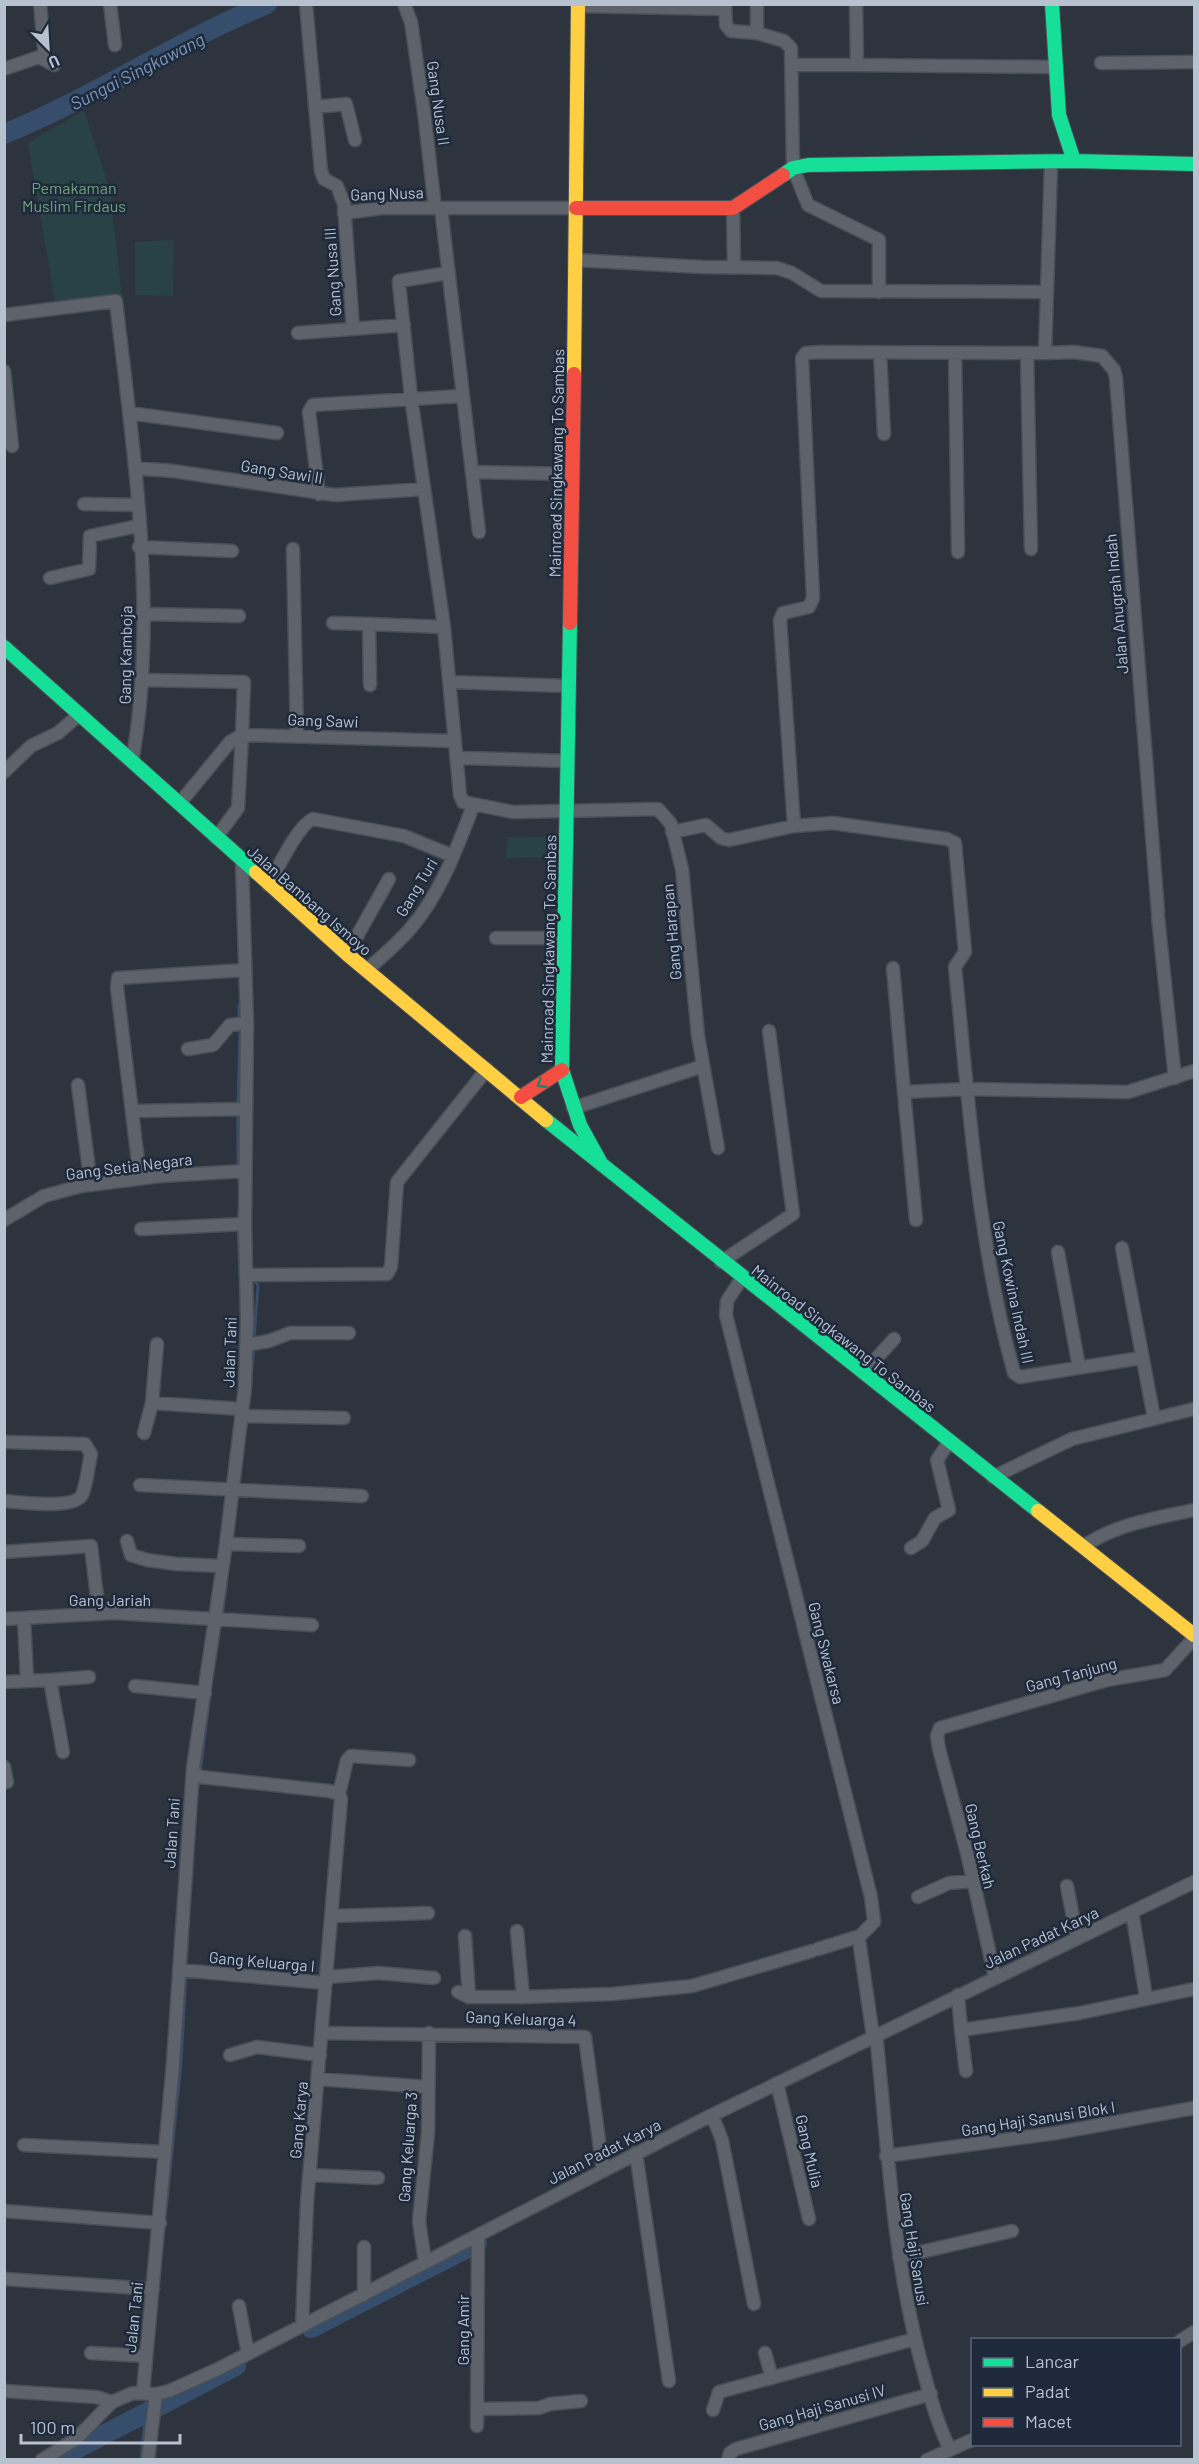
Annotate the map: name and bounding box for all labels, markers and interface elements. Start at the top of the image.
north arrow [18,18,78,78]
water label: Sungai Singkawang [66,28,208,114]
text: U [46,51,63,73]
street label: Gang Nusa II [424,60,454,146]
park label: Pemakaman Muslim Firdaus [22,178,126,215]
street label: Gang Nusa [350,182,424,204]
street label: Gang Nusa III [319,227,345,317]
street label: Mainroad Singkawang To Sambas [545,349,567,577]
street label: Gang Sawi II [240,455,324,487]
street label: Jalan Anugrah Indah [1100,533,1132,675]
street label: Gang Kamboja [115,605,135,705]
street label: Gang Sawi [287,709,359,731]
street label: Mainroad Singkawang To Sambas [537,835,559,1063]
street label: Jalan Bambang Ismoyo [244,841,376,959]
street label: Gang Turi [391,854,441,920]
street label: Gang Harapan [657,883,685,981]
one-way arrow [537,1076,548,1087]
street label: Gang Setia Negara [65,1149,193,1183]
street label: Gang Kowina Indah III [990,1219,1038,1365]
street label: Mainroad Singkawang To Sambas [748,1260,940,1416]
street label: Jalan Tani [218,1316,240,1388]
street label: Gang Jariah [69,1590,151,1609]
street label: Gang Swakarsa [805,1600,849,1706]
street label: Gang Tanjung [1023,1653,1119,1695]
street label: Jalan Tani [159,1797,183,1869]
street label: Gang Berkah [962,1801,1000,1891]
street label: Jalan Padat Karya [981,1902,1101,1972]
street label: Gang Keluarga I [208,1947,316,1975]
street label: Gang Keluarga 4 [465,2007,577,2029]
street label: Gang Karya [285,2080,311,2160]
street label: Gang Keluarga 3 [394,2091,420,2203]
street label: Gang Haji Sanusi Blok I [960,2096,1116,2140]
street label: Gang Mulia [792,2113,828,2189]
street label: Jalan Padat Karya [544,2114,664,2188]
street label: Gang Haji Sanusi [897,2191,933,2307]
street label: Jalan Tani [120,2281,146,2353]
street label: Gang Amir [453,2294,472,2366]
legend [971,2338,1181,2446]
text: Lancar [1025,2350,1080,2372]
street label: Gang Haji Sanusi IV [756,2380,888,2434]
text: Padat [1025,2380,1070,2402]
scale bar [21,2407,180,2445]
text: Macet [1025,2410,1072,2432]
text: 100 m [30,2416,75,2438]

